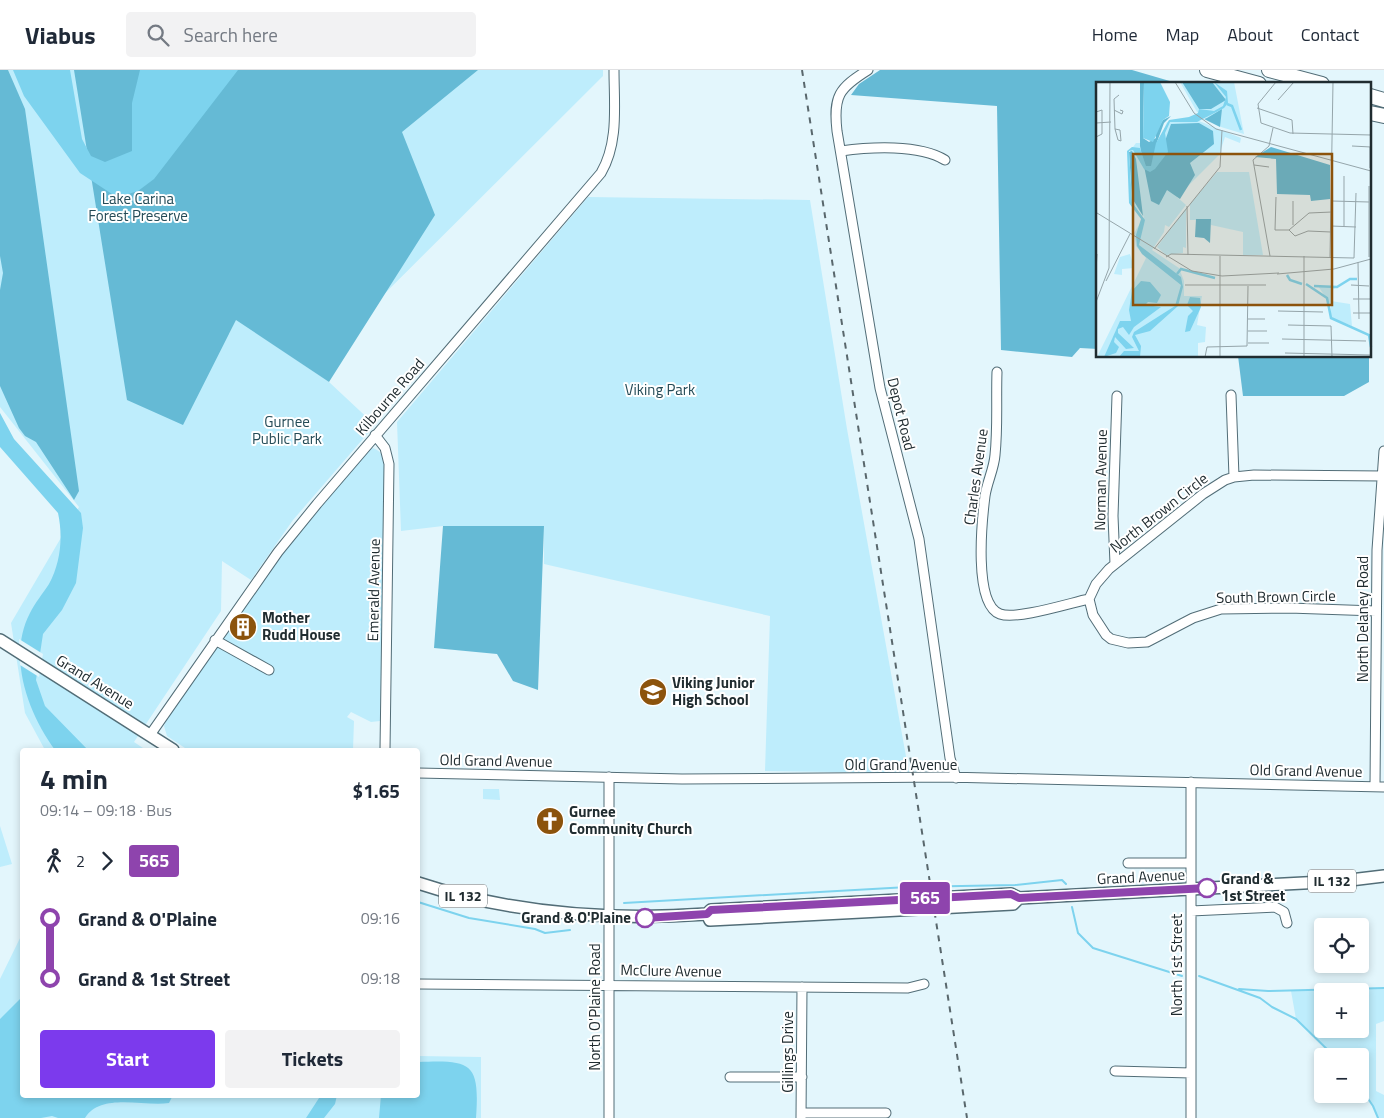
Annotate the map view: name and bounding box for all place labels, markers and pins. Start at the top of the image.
place label: Mother Rudd House [262,606,341,646]
building icon: Mother Rudd House [228,612,258,642]
place label: Viking Junior High School [672,671,755,711]
school or university icon: Viking Junior High School [638,677,668,707]
place label: Gurnee Community Church [569,800,692,840]
church icon: Gurnee Community Church [535,806,565,836]
place label: Grand & 1st Street [1221,867,1286,907]
marker: Grand & 1st Street [1197,878,1217,898]
place label: Grand & O'Plaine [521,906,631,929]
marker: Grand & O'Plaine [635,908,655,928]

